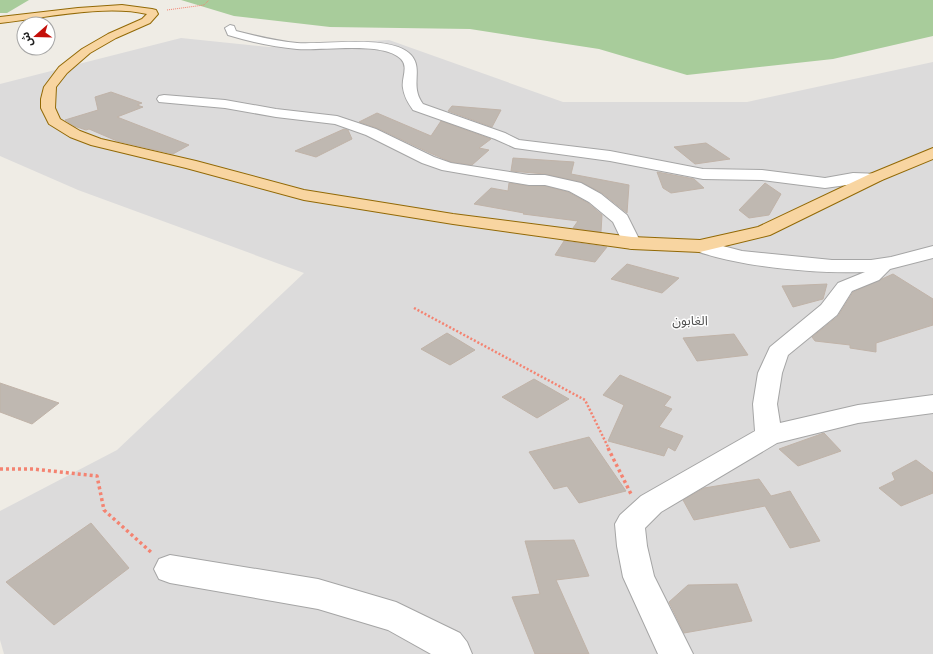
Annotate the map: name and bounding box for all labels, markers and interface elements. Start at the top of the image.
north arrow [16,16,56,56]
text: ش [18,30,36,49]
district label: الغابون [672,313,708,329]

